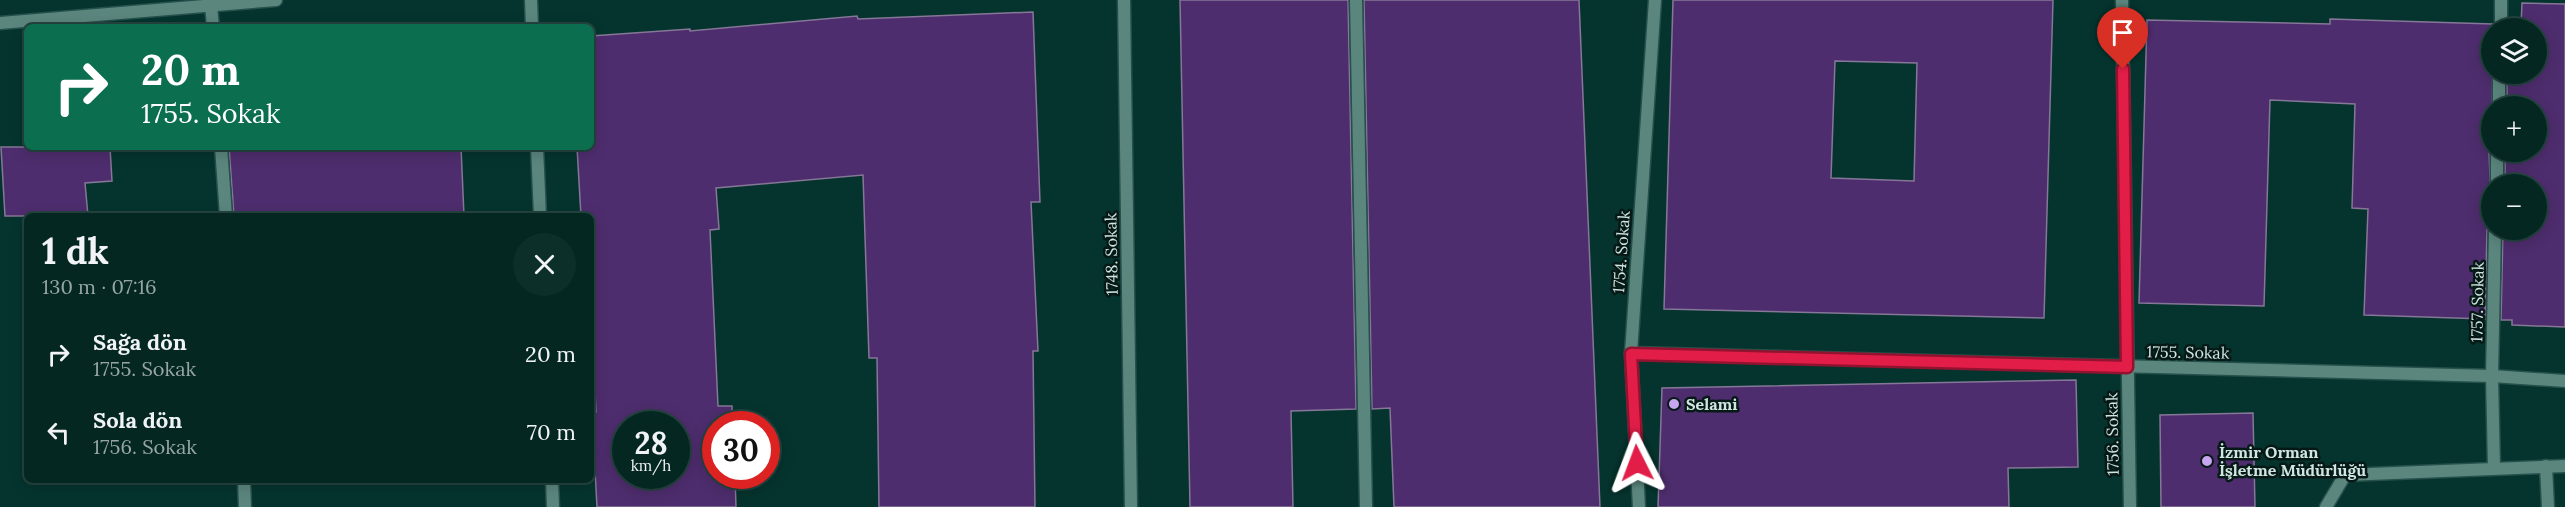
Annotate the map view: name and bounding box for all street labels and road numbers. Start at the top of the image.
street label: 1754. Sokak [1608,210,1634,294]
street label: 1748. Sokak [1100,212,1122,295]
street label: 1757. Sokak [2466,261,2488,342]
street label: 1755. Sokak [2147,341,2230,363]
street label: 1756. Sokak [2101,392,2123,476]

